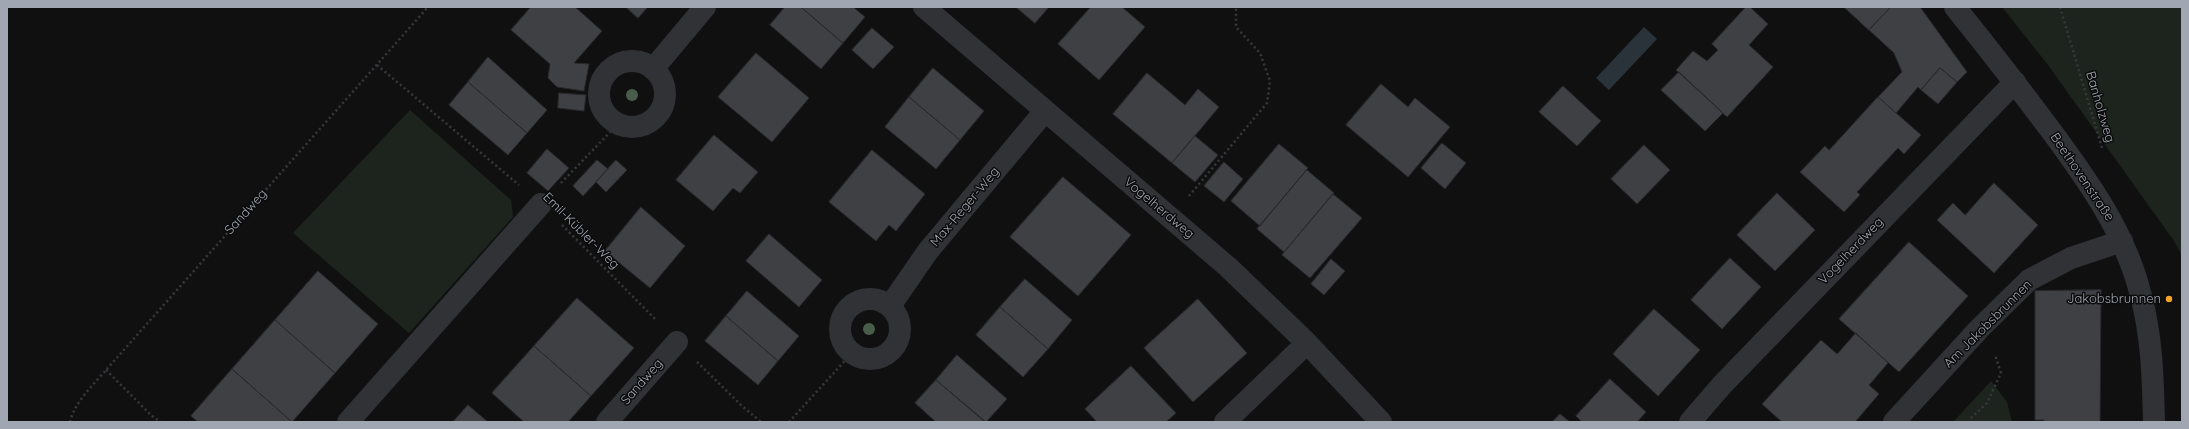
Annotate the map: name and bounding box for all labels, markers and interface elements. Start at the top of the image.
street label: Banholzweg [2082,70,2118,144]
street label: Beethovenstraße [2047,130,2117,224]
street label: Max-Reger-Weg [927,164,1003,250]
street label: Vogelherdweg [1121,174,1197,242]
street label: Sandweg [222,186,270,238]
street label: Emil-Kübler-Weg [539,189,623,273]
street label: Vogelherdweg [1815,214,1887,288]
street label: Am Jakobsbrunnen [1941,277,2035,371]
place label: Jakobsbrunnen [2067,291,2161,307]
marker: Jakobsbrunnen [2164,294,2174,304]
street label: Sandweg [618,356,666,408]

